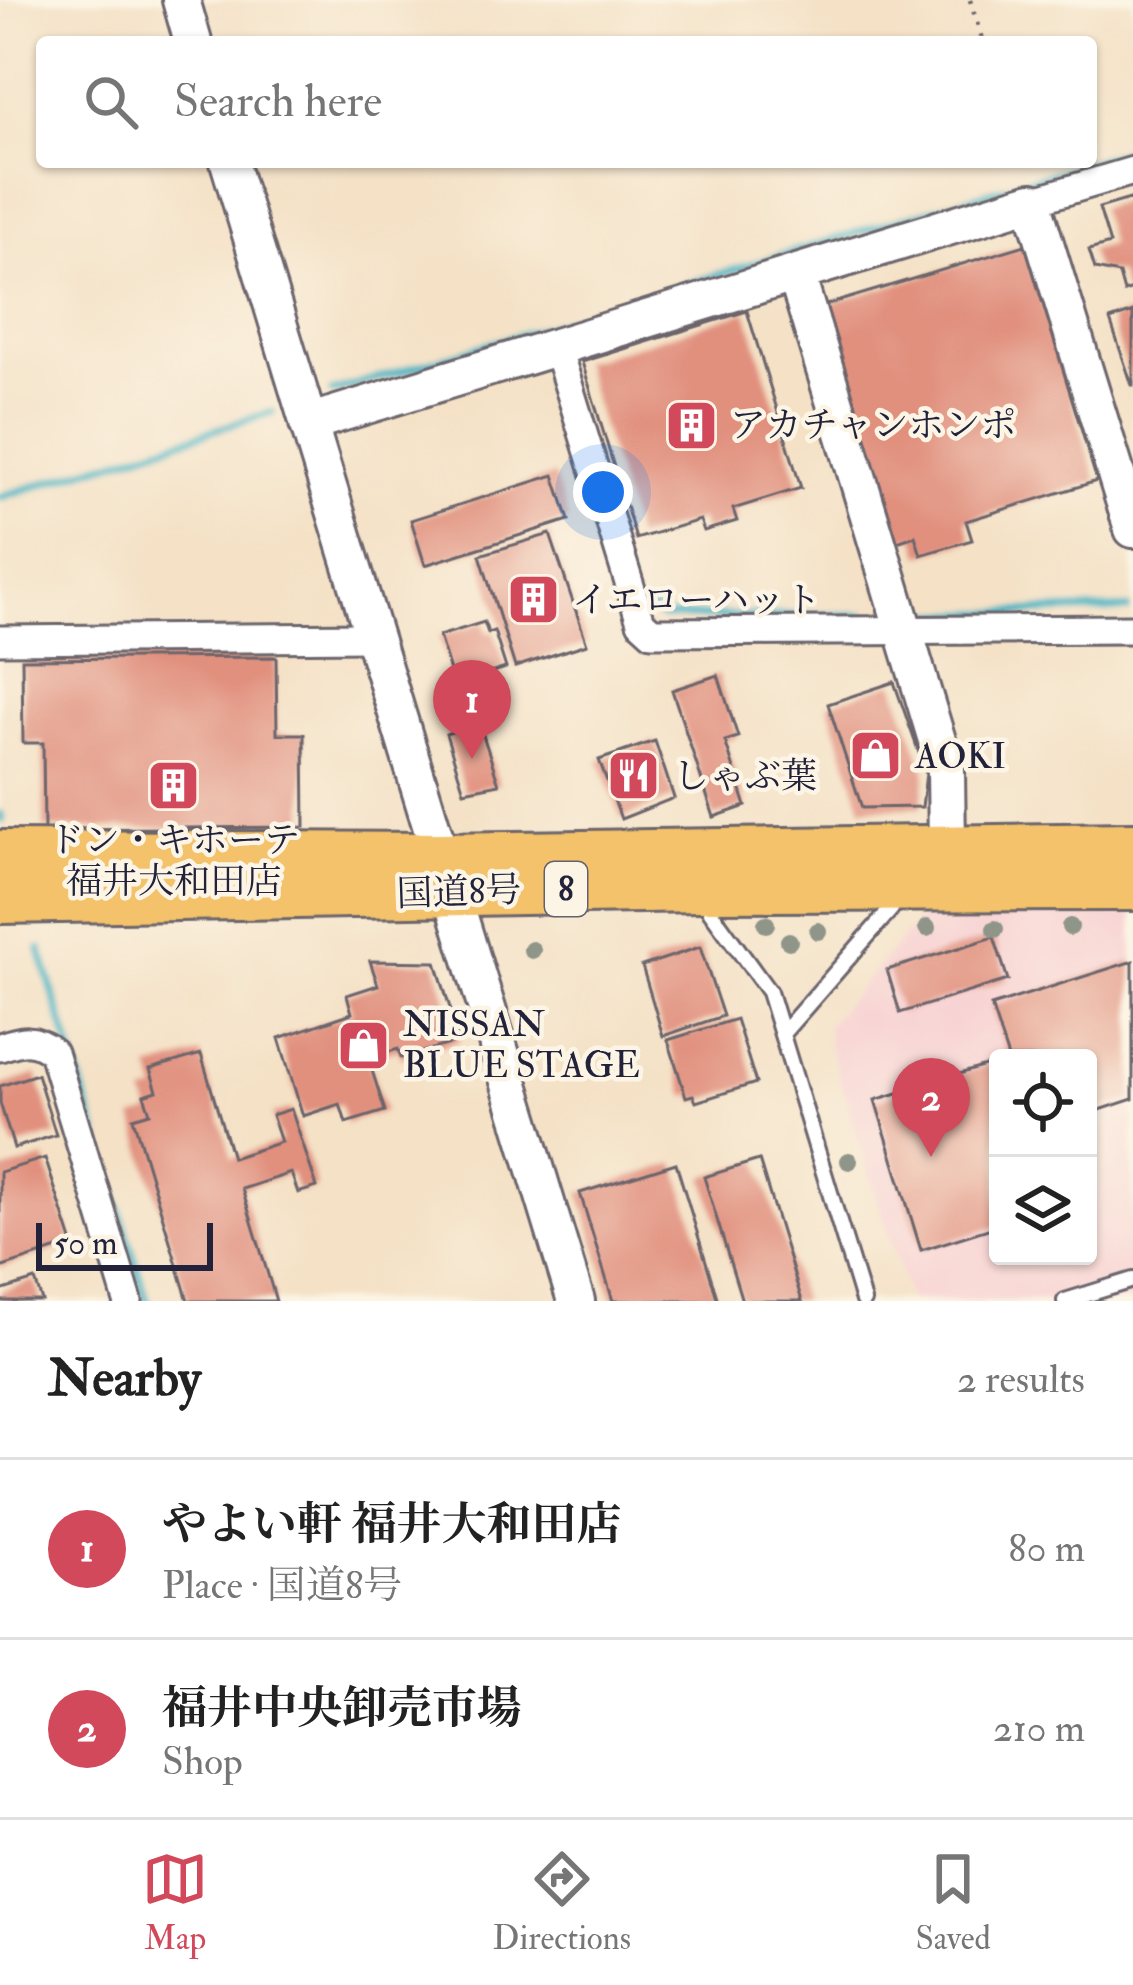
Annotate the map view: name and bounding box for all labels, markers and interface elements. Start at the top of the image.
search box [36,36,1097,168]
icon: search [78,69,144,135]
text: Search here [174,74,382,130]
building icon: アカチャンホンポ [663,397,719,453]
place label: アカチャンホンポ [730,403,1017,448]
your location [573,462,633,522]
building icon: イエローハット [505,572,561,628]
place label: イエローハット [572,578,821,623]
pin: 1 [433,660,511,759]
shop icon: AOKI [848,728,904,784]
place label: AOKI [914,734,1006,779]
restaurant icon: しゃぶ葉 [606,748,662,804]
place label: しゃぶ葉 [673,754,817,799]
building icon: ドン・キホーテ 福井大和田店 [146,757,202,813]
place label: ドン・キホーテ 福井大和田店 [48,818,300,904]
road number: 8 [545,862,587,916]
street label: 国道8号 [396,867,522,917]
place label: NISSAN BLUE STAGE [403,1002,640,1088]
shop icon: NISSAN BLUE STAGE [336,1017,392,1073]
map controls [989,1049,1097,1265]
button: locate [989,1049,1097,1157]
pin: 2 [892,1058,970,1157]
button: layers [989,1157,1097,1265]
scale bar [36,1217,213,1270]
text: 50 m [54,1223,118,1264]
text: Nearby [48,1347,201,1411]
text: 2 results [957,1355,1085,1404]
text: やよい軒 福井大和田店 [162,1497,621,1553]
text: 1 [80,1524,94,1573]
text: 80 m [1008,1524,1085,1573]
text: Place · 国道8号 [162,1561,402,1610]
text: 福井中央卸売市場 [162,1681,522,1737]
text: 2 [77,1704,97,1753]
text: 210 m [993,1704,1085,1753]
text: Shop [162,1737,243,1786]
tab: Map [142,1846,208,1959]
tab: Directions [493,1846,631,1959]
tab: Saved [915,1846,991,1959]

